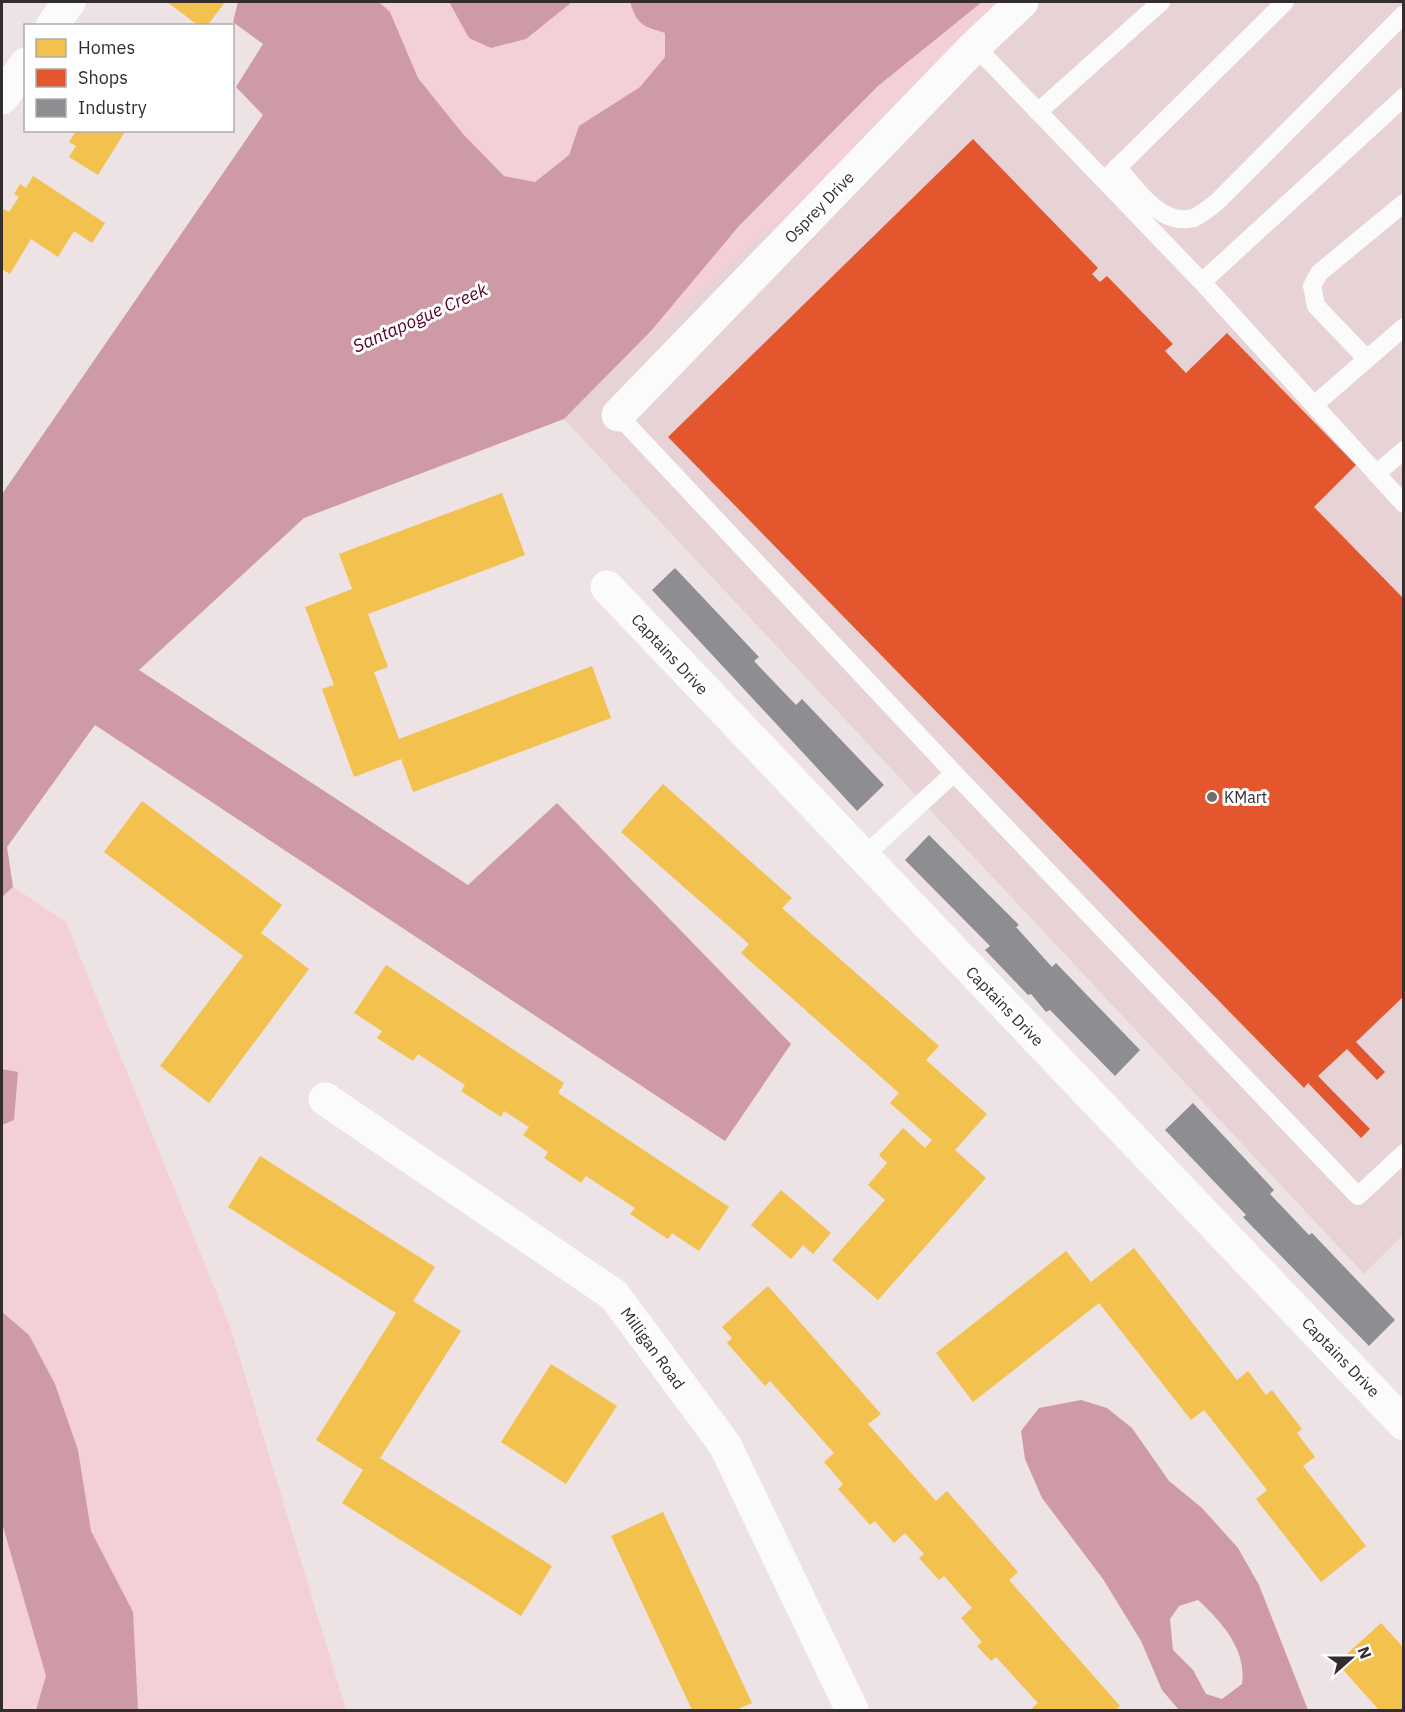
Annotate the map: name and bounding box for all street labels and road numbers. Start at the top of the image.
street label: Osprey Drive [780,167,858,247]
street label: Captains Drive [627,609,713,699]
street label: Captains Drive [962,962,1048,1050]
street label: Milligan Road [617,1303,689,1393]
street label: Captains Drive [1298,1313,1384,1401]

